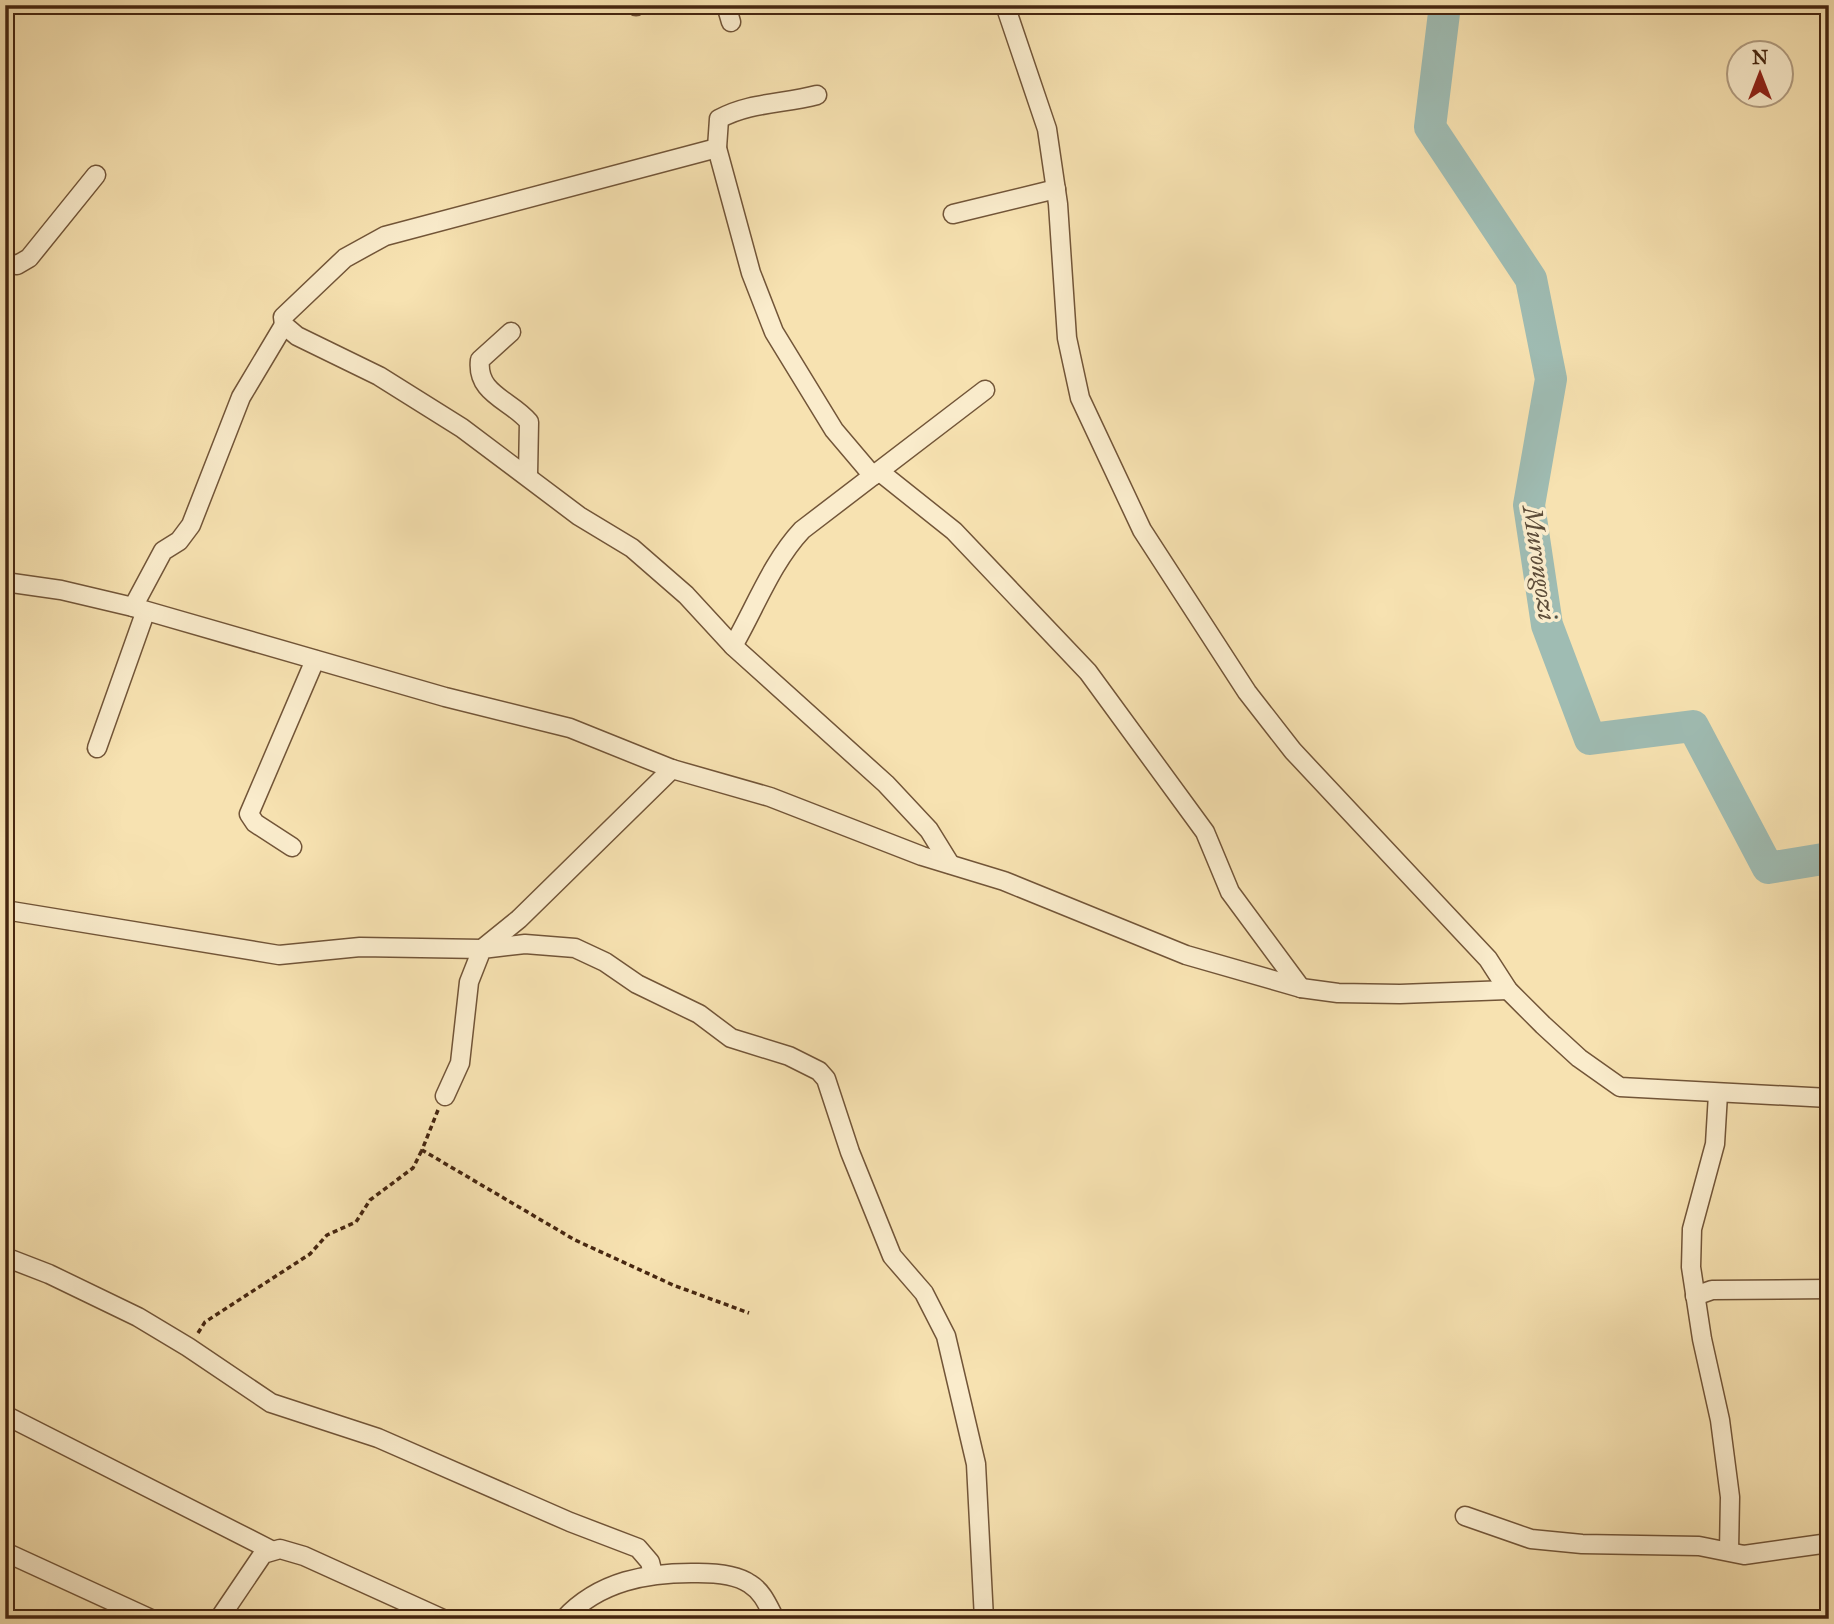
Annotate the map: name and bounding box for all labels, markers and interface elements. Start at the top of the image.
north arrow [1726,38,1796,108]
text: N [1752,46,1768,69]
water label: Murongozi [1516,501,1564,623]

